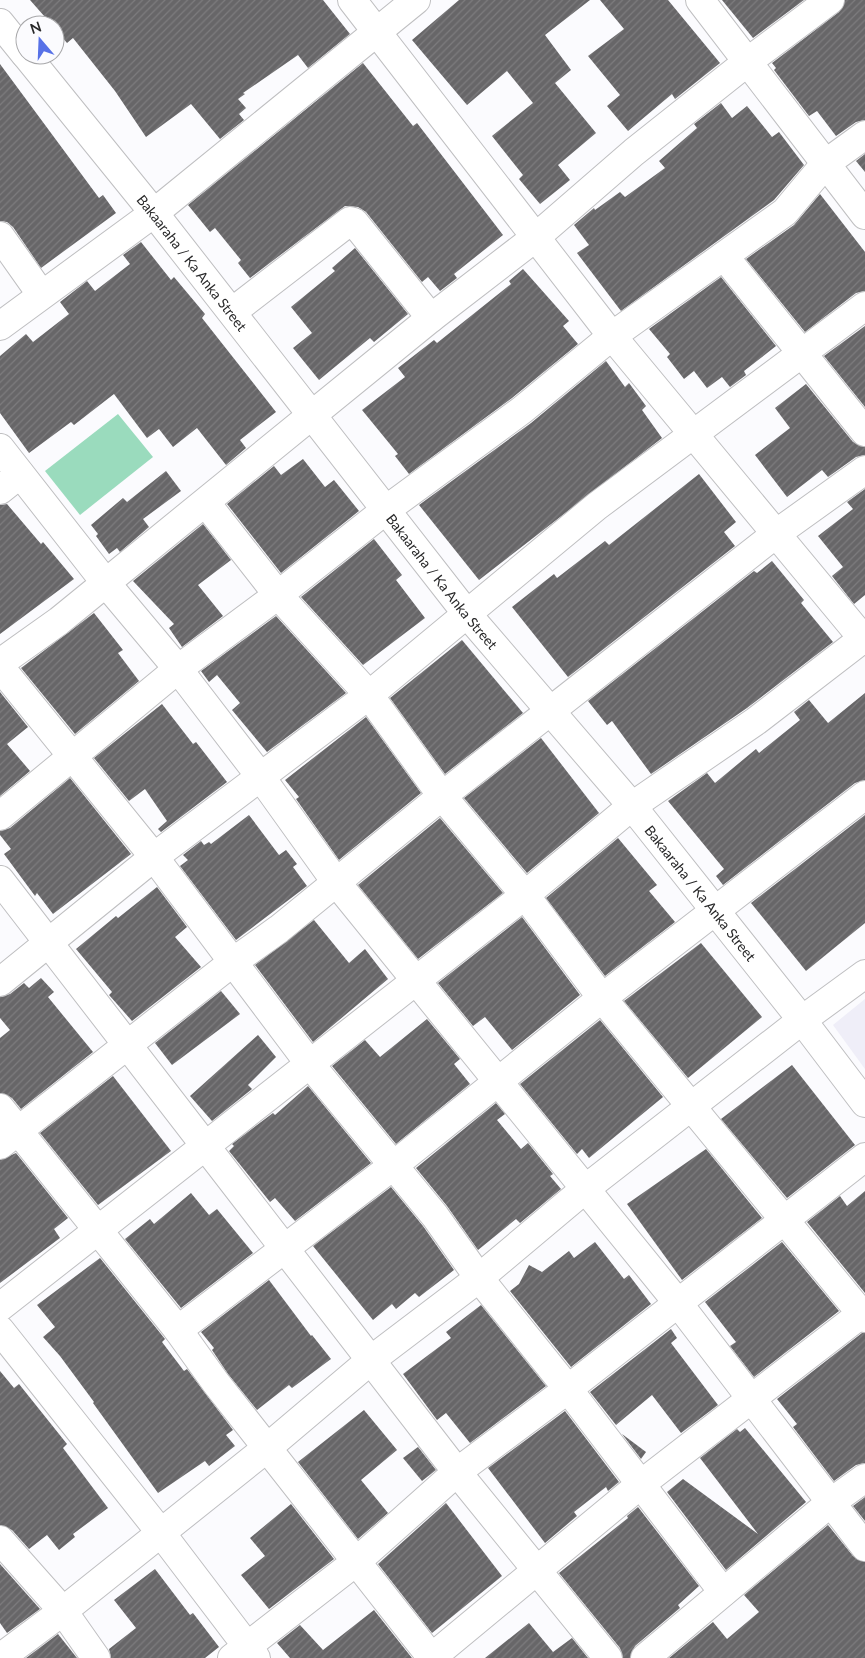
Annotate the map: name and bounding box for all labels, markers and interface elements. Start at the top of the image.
north arrow [15,15,65,65]
text: N [28,17,43,37]
street label: Bakaaraha / Ka Anka Street [134,191,251,334]
street label: Bakaaraha / Ka Anka Street [383,510,502,652]
street label: Bakaaraha / Ka Anka Street [642,822,760,964]

